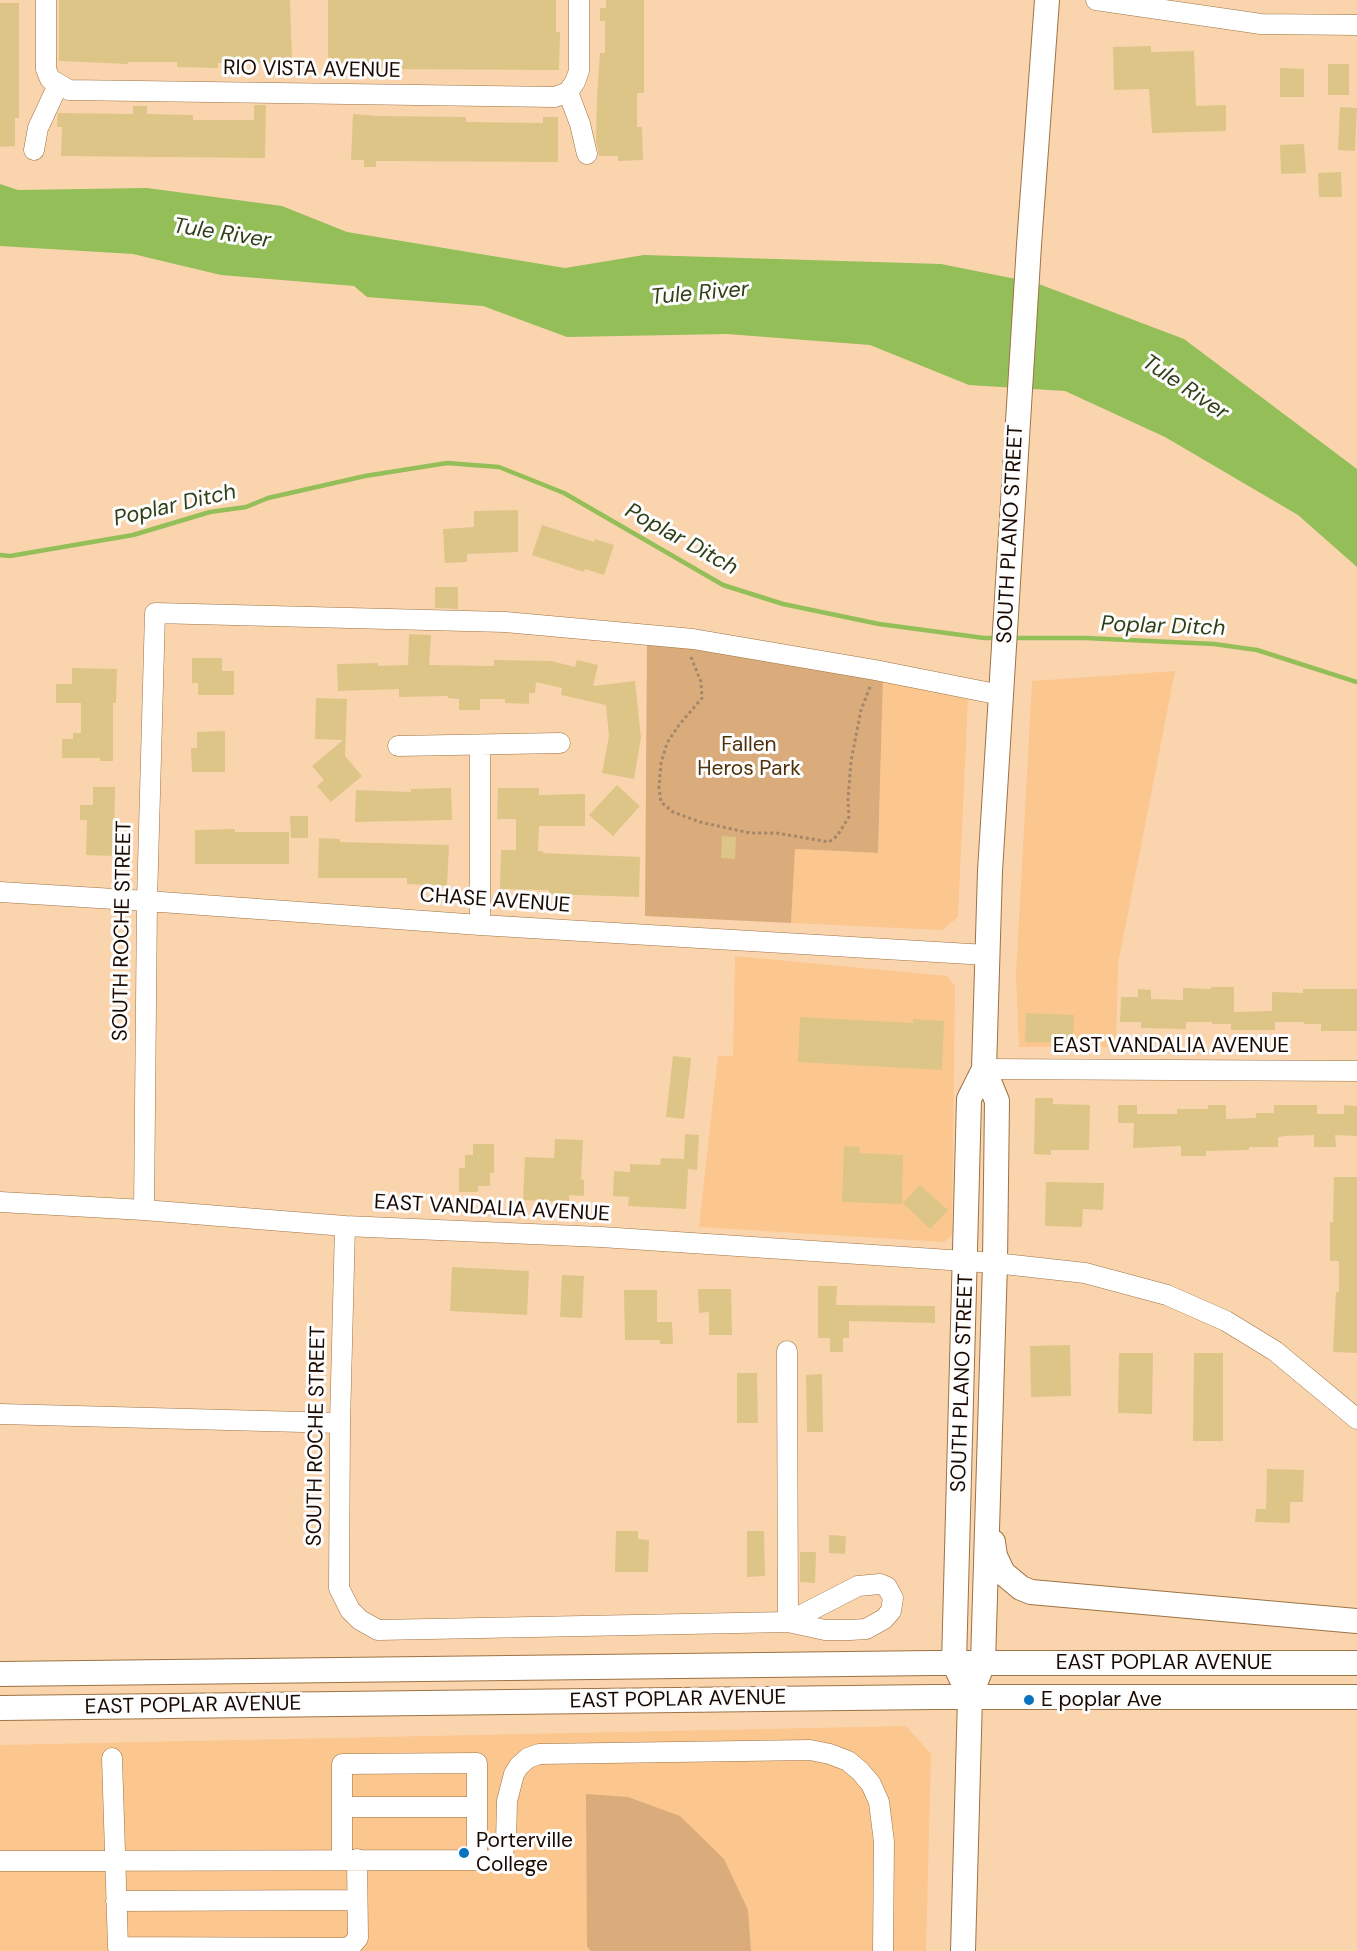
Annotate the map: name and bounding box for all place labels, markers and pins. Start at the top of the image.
place label: E poplar Ave [1041,1687,1162,1713]
marker: E poplar Ave [1022,1693,1036,1707]
place label: Porterville College [476,1828,573,1878]
marker: Porterville College [457,1846,471,1860]

